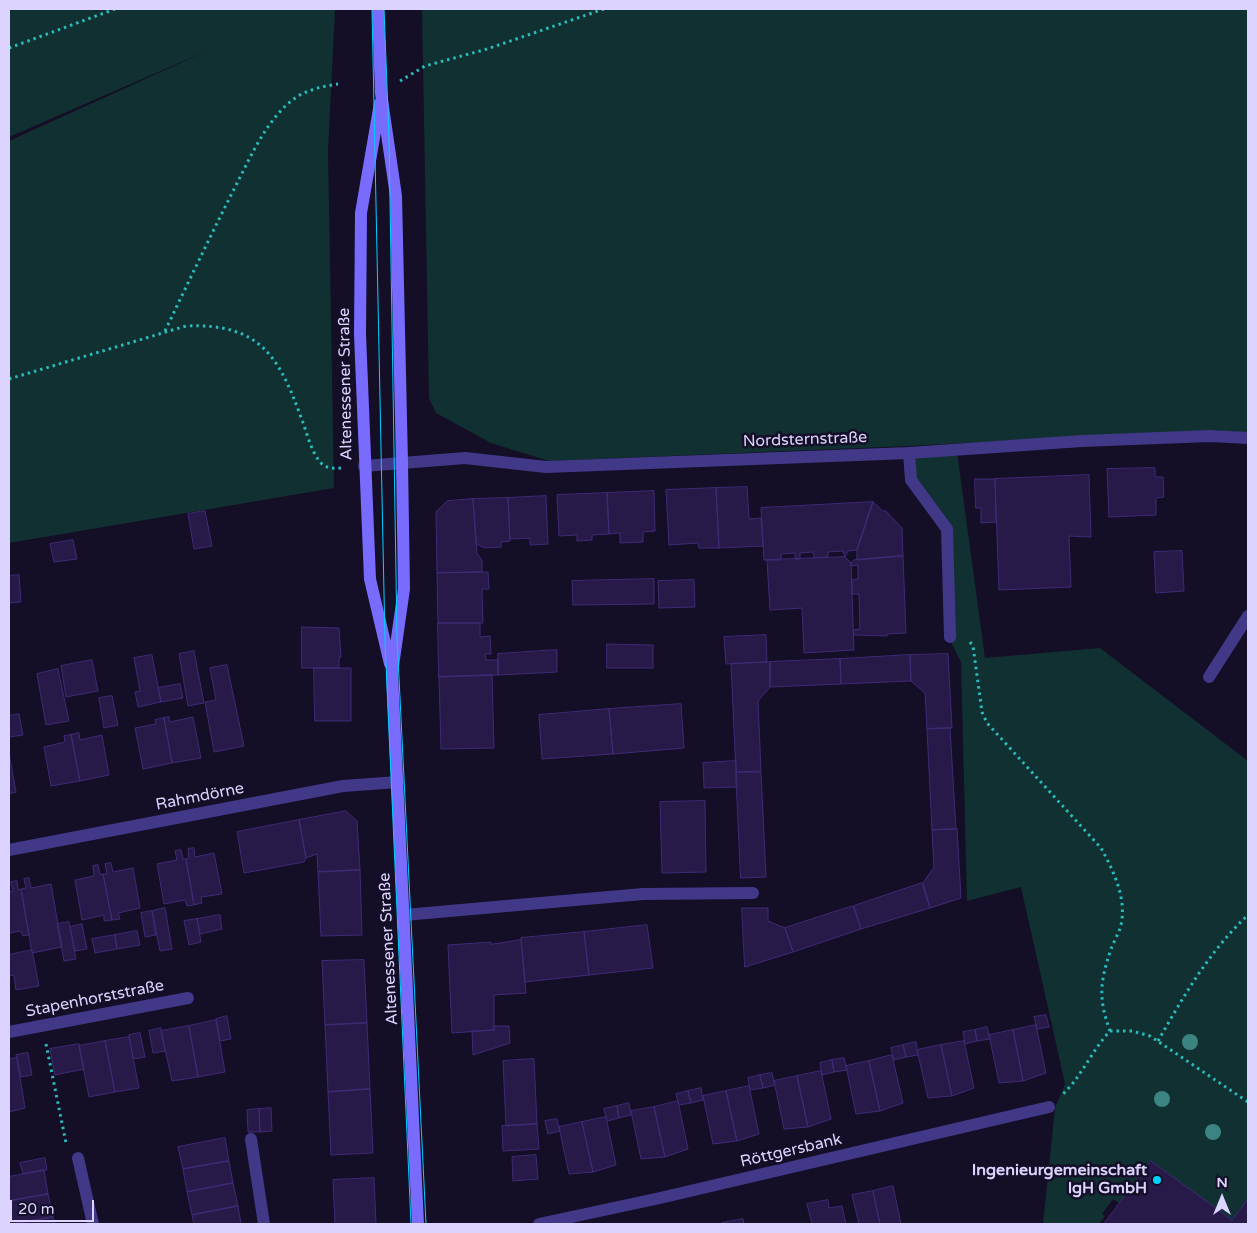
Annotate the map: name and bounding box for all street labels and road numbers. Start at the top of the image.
street label: Altenessener Straße [335,307,357,461]
street label: Nordsternstraße [742,428,868,452]
street label: Rahmdörne [154,779,246,815]
street label: Altenessener Straße [375,872,403,1026]
street label: Stapenhorststraße [24,976,166,1022]
street label: Röttgersbank [738,1130,844,1172]

